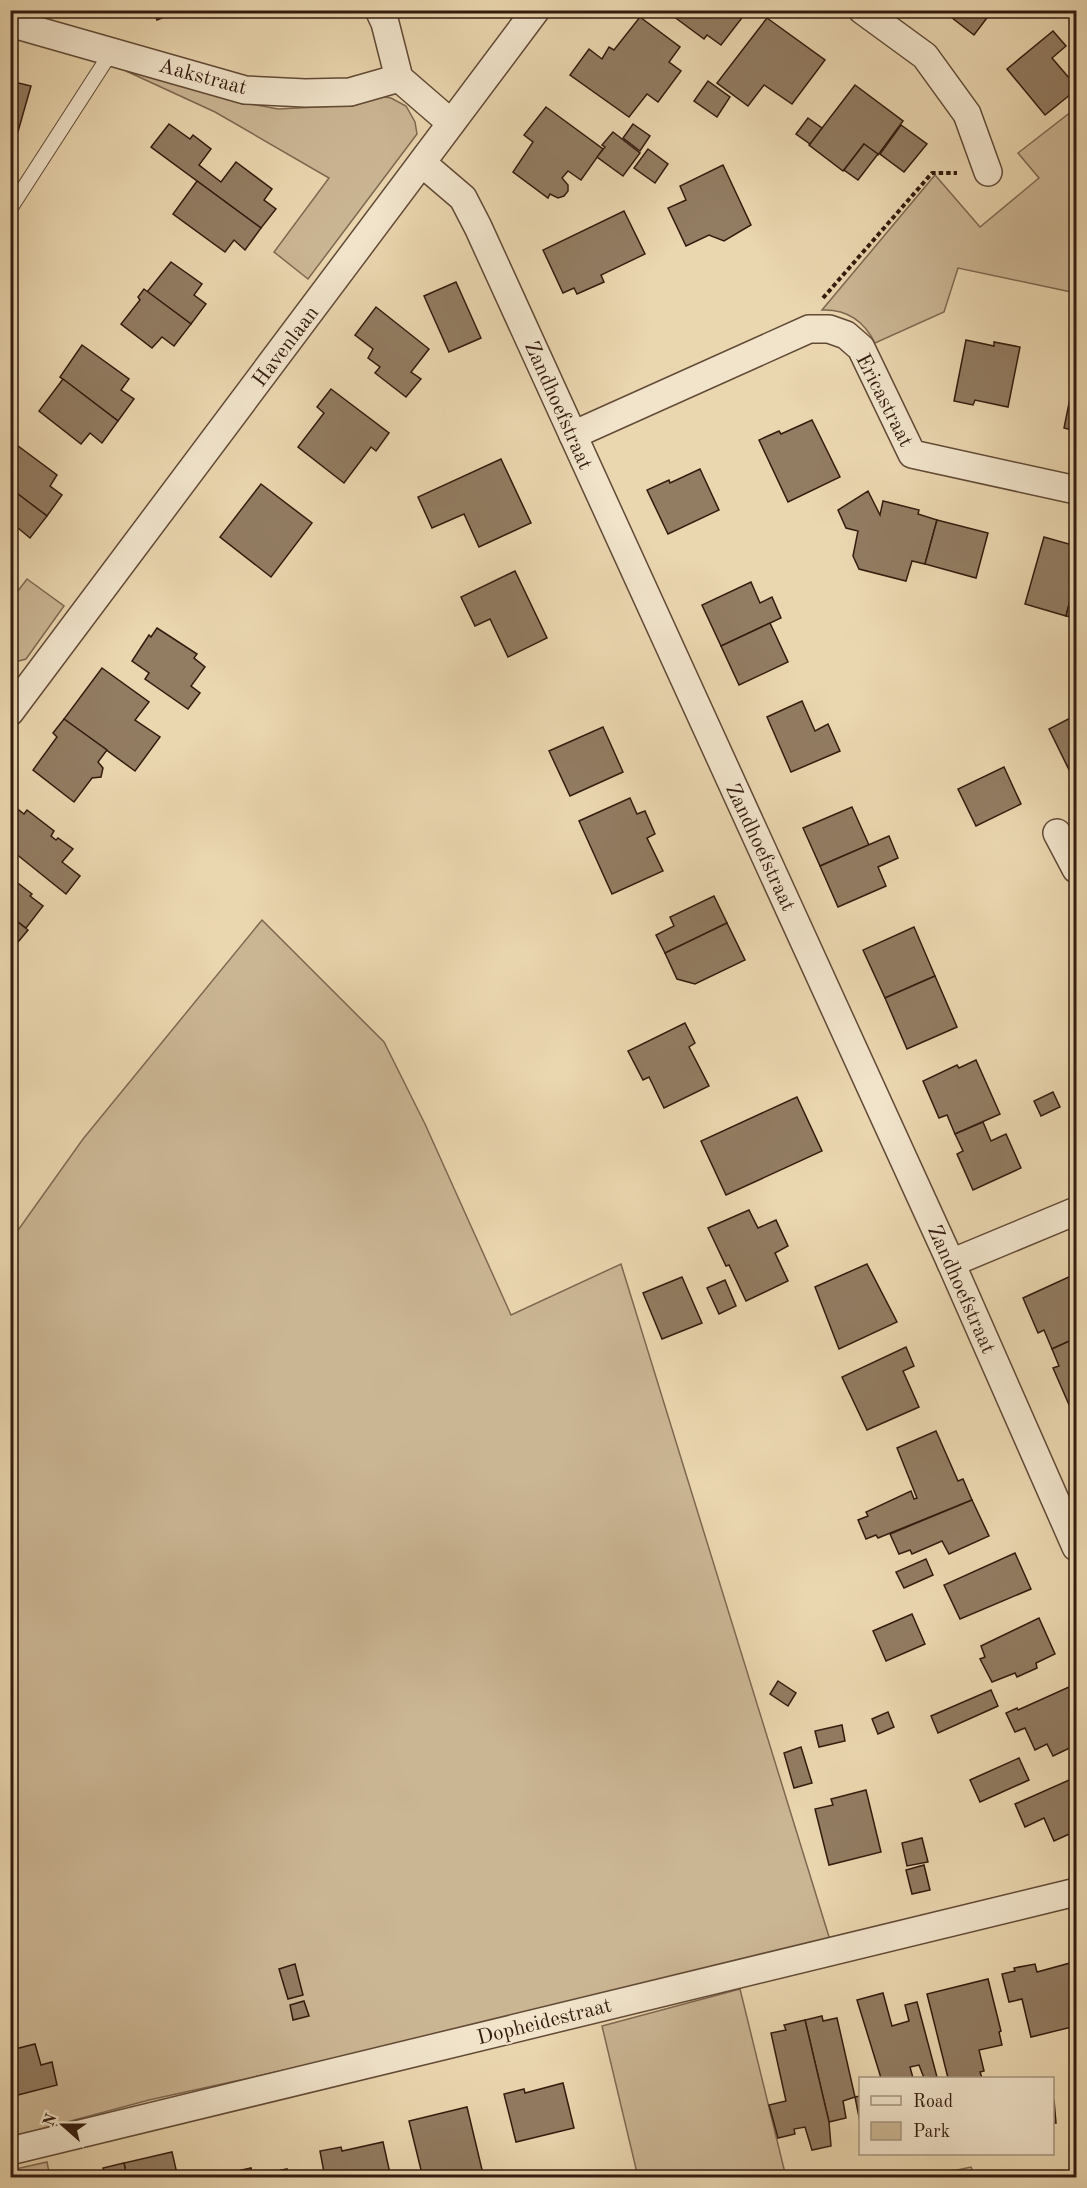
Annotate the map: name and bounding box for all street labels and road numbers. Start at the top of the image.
street label: Aakstraat [156,56,249,99]
street label: Havenlaan [249,303,323,391]
street label: Zandhoefstraat [520,338,595,473]
street label: Ericastraat [851,351,916,451]
street label: Zandhoefstraat [721,781,798,915]
street label: Zandhoefstraat [923,1222,998,1357]
street label: Dopheidestraat [475,1996,614,2049]

